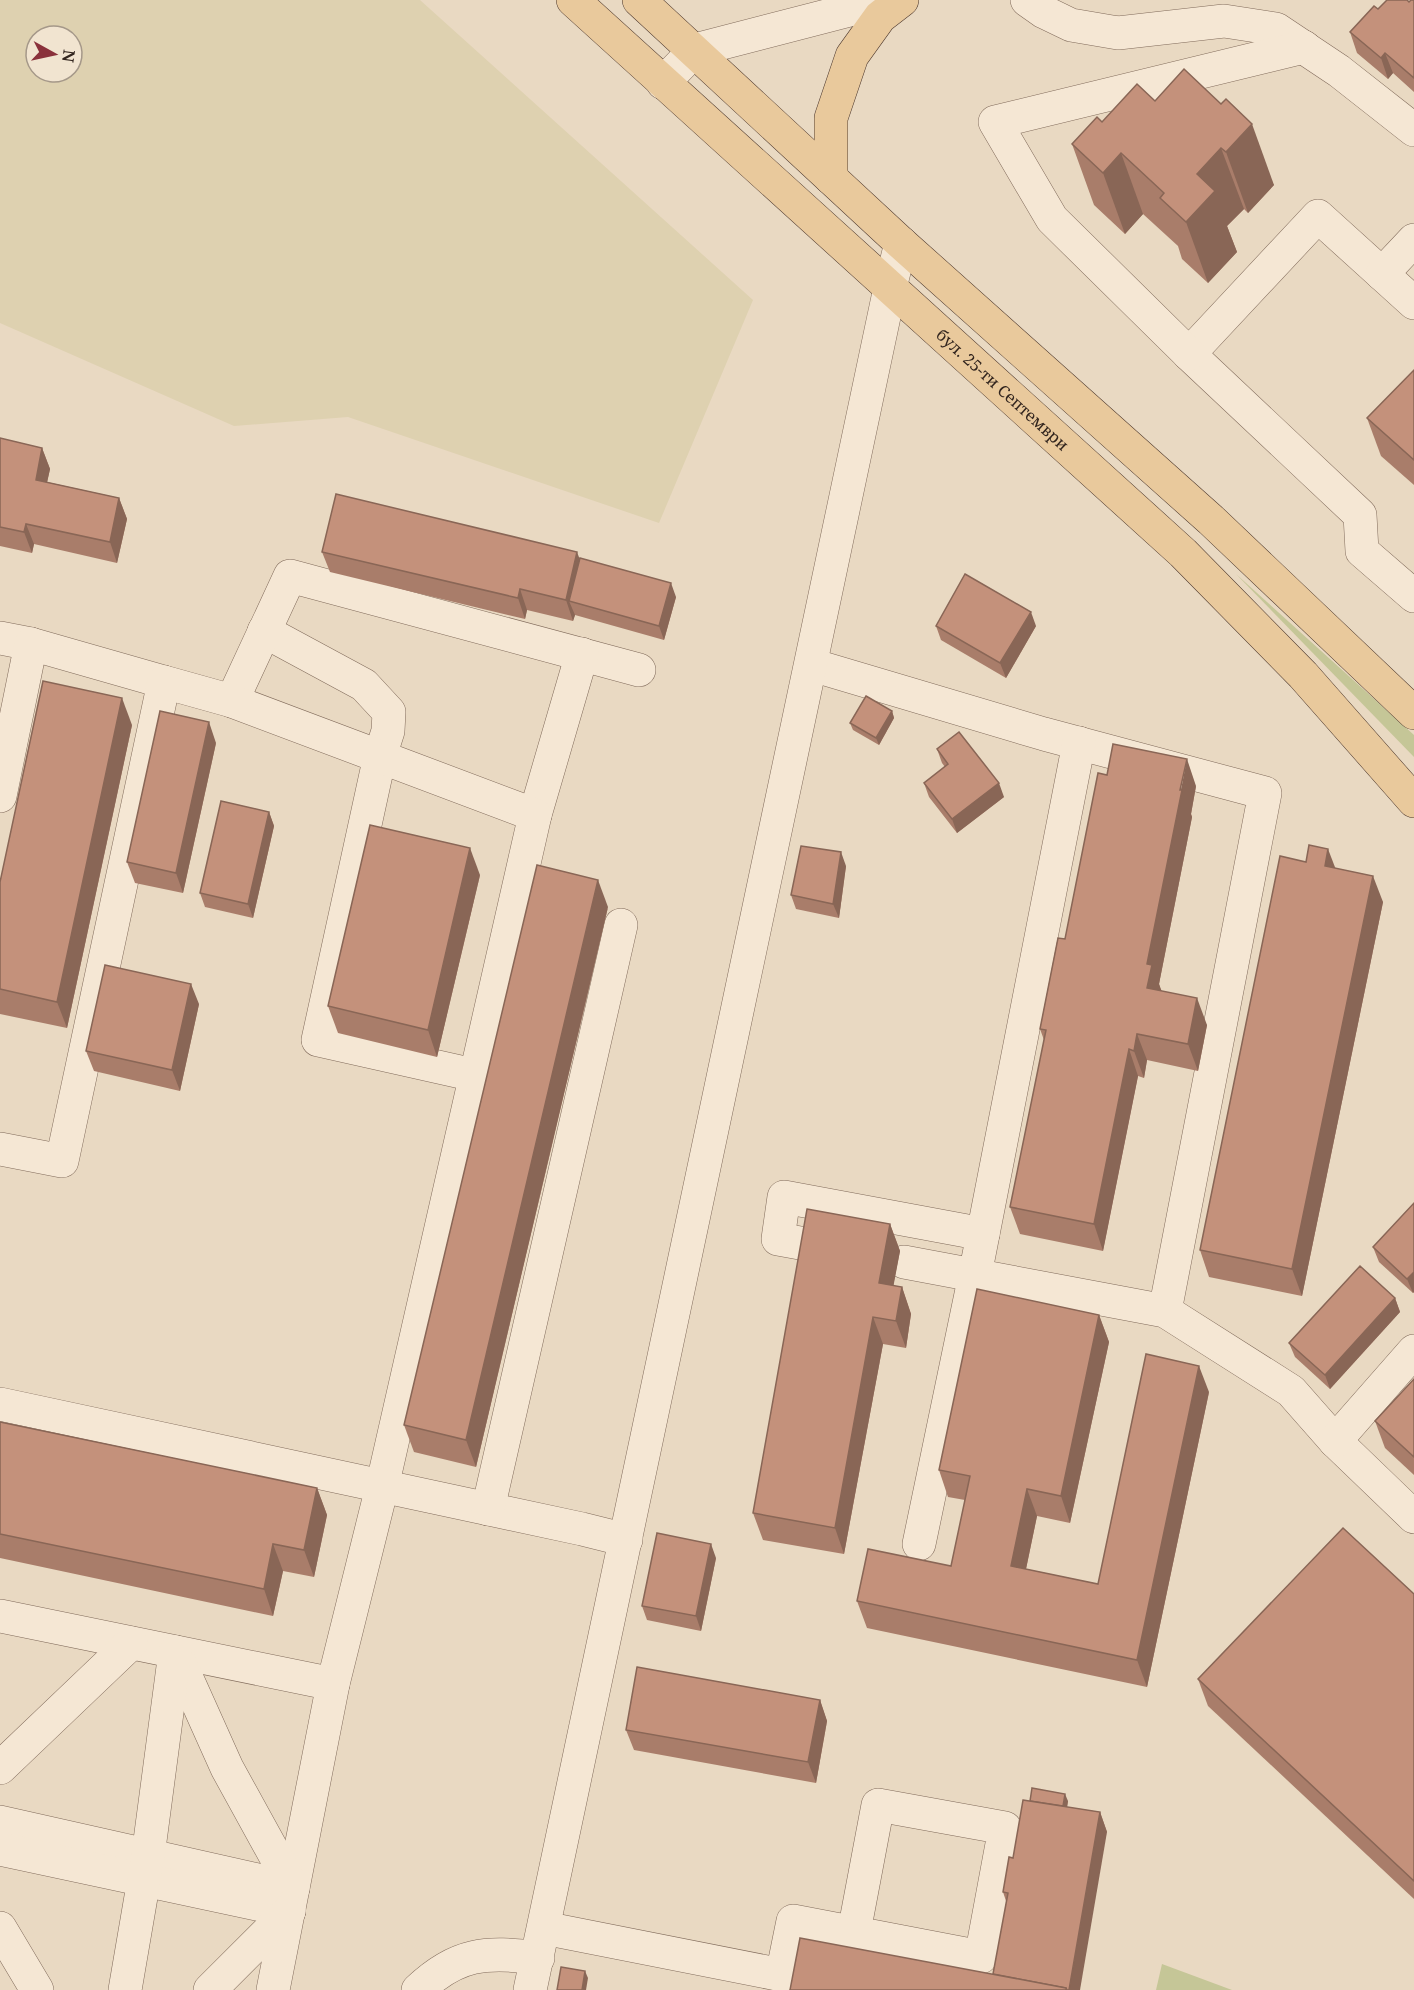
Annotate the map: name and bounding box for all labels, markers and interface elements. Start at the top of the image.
north arrow [24,24,84,84]
text: N [57,48,81,64]
street label: бул. 25-ти Септември [932,324,1074,456]

